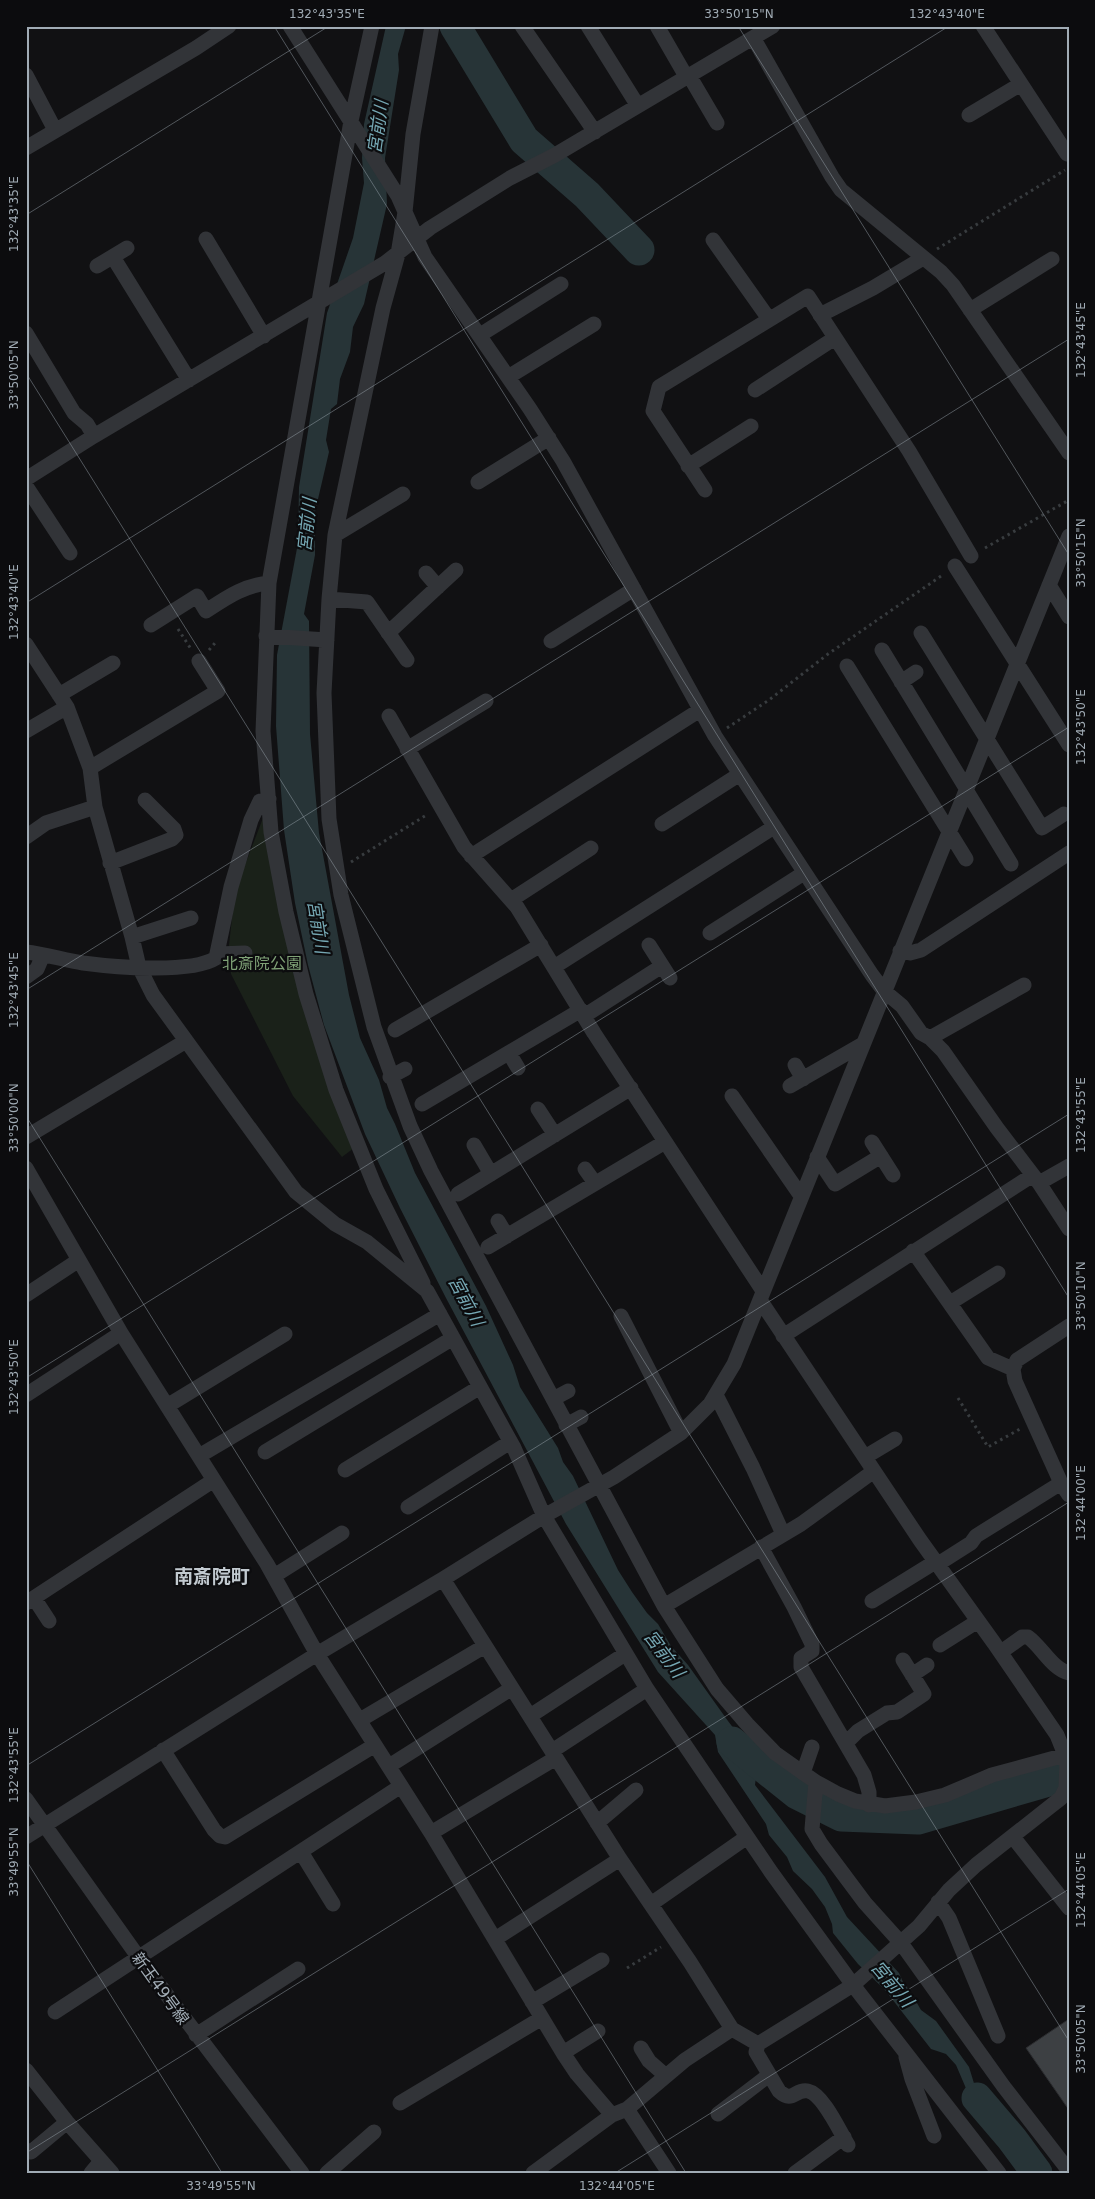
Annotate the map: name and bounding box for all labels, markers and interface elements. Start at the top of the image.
text: 132°43'35"E [289,7,365,21]
text: 33°50'15"N [704,7,774,21]
text: 132°43'40"E [909,7,985,21]
water label: 宮前川 [363,97,392,155]
text: 132°43'35"E [7,176,21,252]
text: 132°43'45"E [1074,302,1088,378]
text: 33°50'05"N [7,340,21,410]
water label: 宮前川 [293,495,320,553]
text: 33°50'15"N [1074,518,1088,588]
text: 132°43'40"E [7,564,21,640]
text: 132°43'50"E [1074,689,1088,765]
water label: 宮前川 [304,899,333,957]
text: 132°43'45"E [7,952,21,1028]
park label: 北斎院公園 [222,954,302,973]
text: 132°43'55"E [1074,1077,1088,1153]
text: 33°50'00"N [7,1083,21,1153]
text: 33°50'10"N [1074,1261,1088,1331]
water label: 宮前川 [444,1272,489,1331]
text: 132°43'50"E [7,1339,21,1415]
text: 132°44'00"E [1074,1465,1088,1541]
district label: 南斎院町 [174,1565,250,1587]
water label: 宮前川 [640,1626,690,1683]
text: 132°43'55"E [7,1727,21,1803]
text: 33°49'55"N [7,1827,21,1897]
text: 132°44'05"E [1074,1852,1088,1928]
street label: 新玉49号線 [128,1949,193,2028]
water label: 宮前川 [867,1956,919,2013]
text: 33°50'05"N [1074,2004,1088,2074]
text: 33°49'55"N [186,2179,256,2193]
text: 132°44'05"E [579,2179,655,2193]

